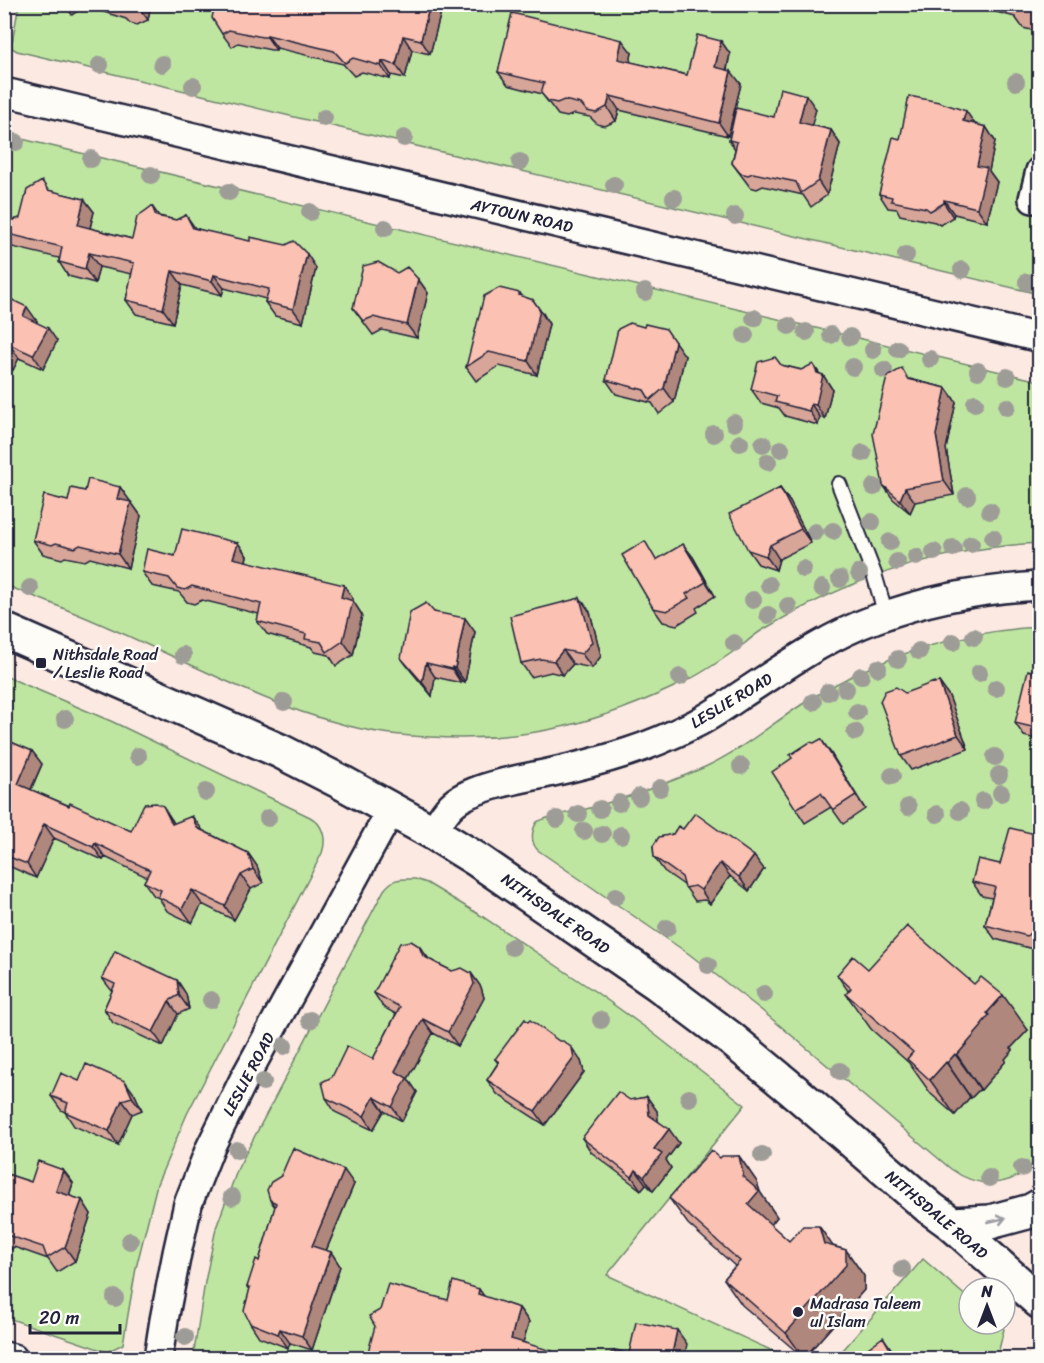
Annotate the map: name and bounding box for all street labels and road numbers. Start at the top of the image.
street label: AYTOUN ROAD [467,189,576,241]
street label: LESLIE ROAD [684,664,778,736]
street label: NITHSDALE ROAD [495,865,617,962]
street label: LESLIE ROAD [214,1027,283,1122]
street label: NITHSDALE ROAD [878,1162,995,1267]

